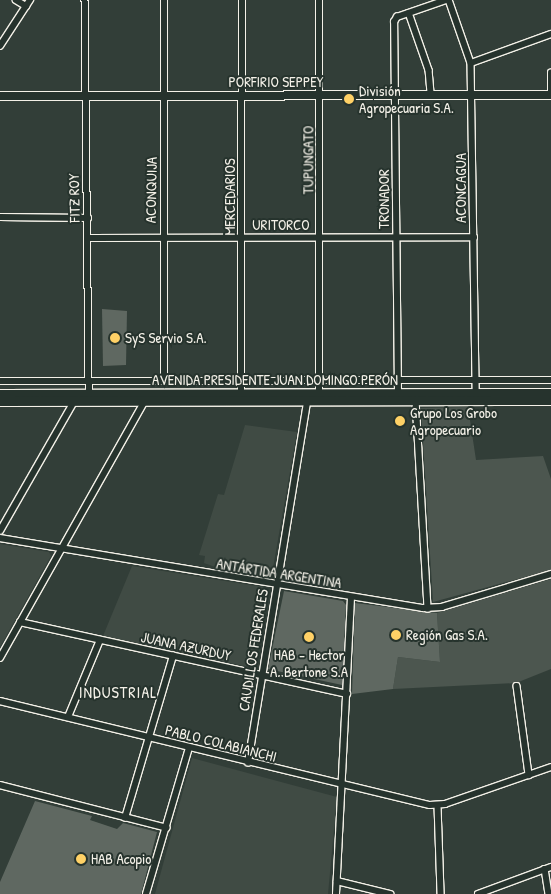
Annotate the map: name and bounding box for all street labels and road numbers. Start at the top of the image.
street label: PORFIRIO SEPPEY [229,73,323,91]
street label: TUPUNGATO [299,126,317,194]
street label: ACONCAGUA [452,153,470,223]
street label: ACONQUIJA [141,157,161,223]
street label: MERCEDARIOS [221,158,239,236]
street label: TRONADOR [375,169,393,229]
street label: FITZ ROY [65,173,83,223]
street label: URITORCO [252,216,310,234]
street label: AVENIDA PRESIDENTE JUAN DOMINGO PERÓN [152,371,398,389]
street label: ANTÁRTIDA ARGENTINA [215,554,343,592]
street label: CAUDILLOS FEDERALES [234,588,272,712]
street label: JUANA AZURDUY [139,628,233,664]
street label: PABLO COLABIANCHI [163,720,279,766]

